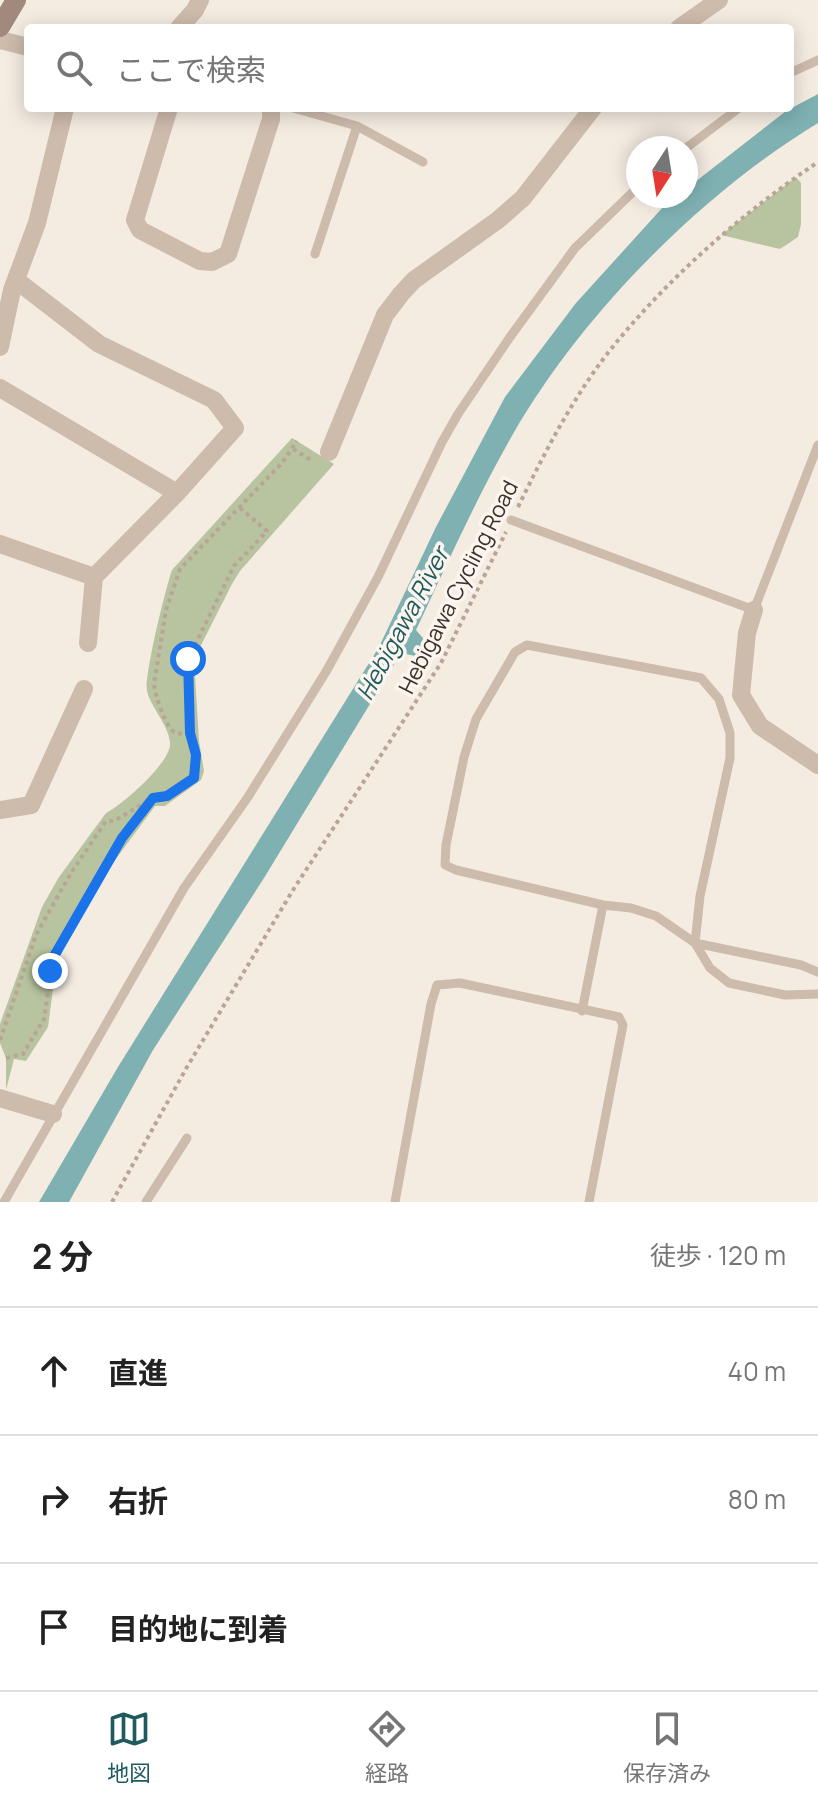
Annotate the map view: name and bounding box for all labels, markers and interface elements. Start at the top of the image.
search box [24,24,794,112]
icon: search [52,46,96,90]
text: ここで検索 [116,49,266,90]
north arrow [626,136,698,208]
street label: Hebigawa Cycling Road [391,475,525,699]
water label: Hebigawa River [348,538,457,705]
route start [170,641,206,677]
route end [32,953,68,989]
text: 2 分 [32,1233,93,1279]
text: 徒歩 · 120 m [650,1237,786,1273]
icon: ahead [32,1349,76,1393]
text: 直進 [108,1352,168,1393]
text: 40 m [728,1353,786,1389]
icon: right [32,1477,76,1521]
text: 右折 [108,1480,168,1521]
text: 80 m [728,1481,786,1517]
icon: arrive [32,1605,76,1649]
text: 目的地に到着 [108,1608,288,1649]
tab: 地図 [107,1707,151,1788]
tab: 経路 [365,1707,409,1788]
tab: 保存済み [623,1707,711,1788]

